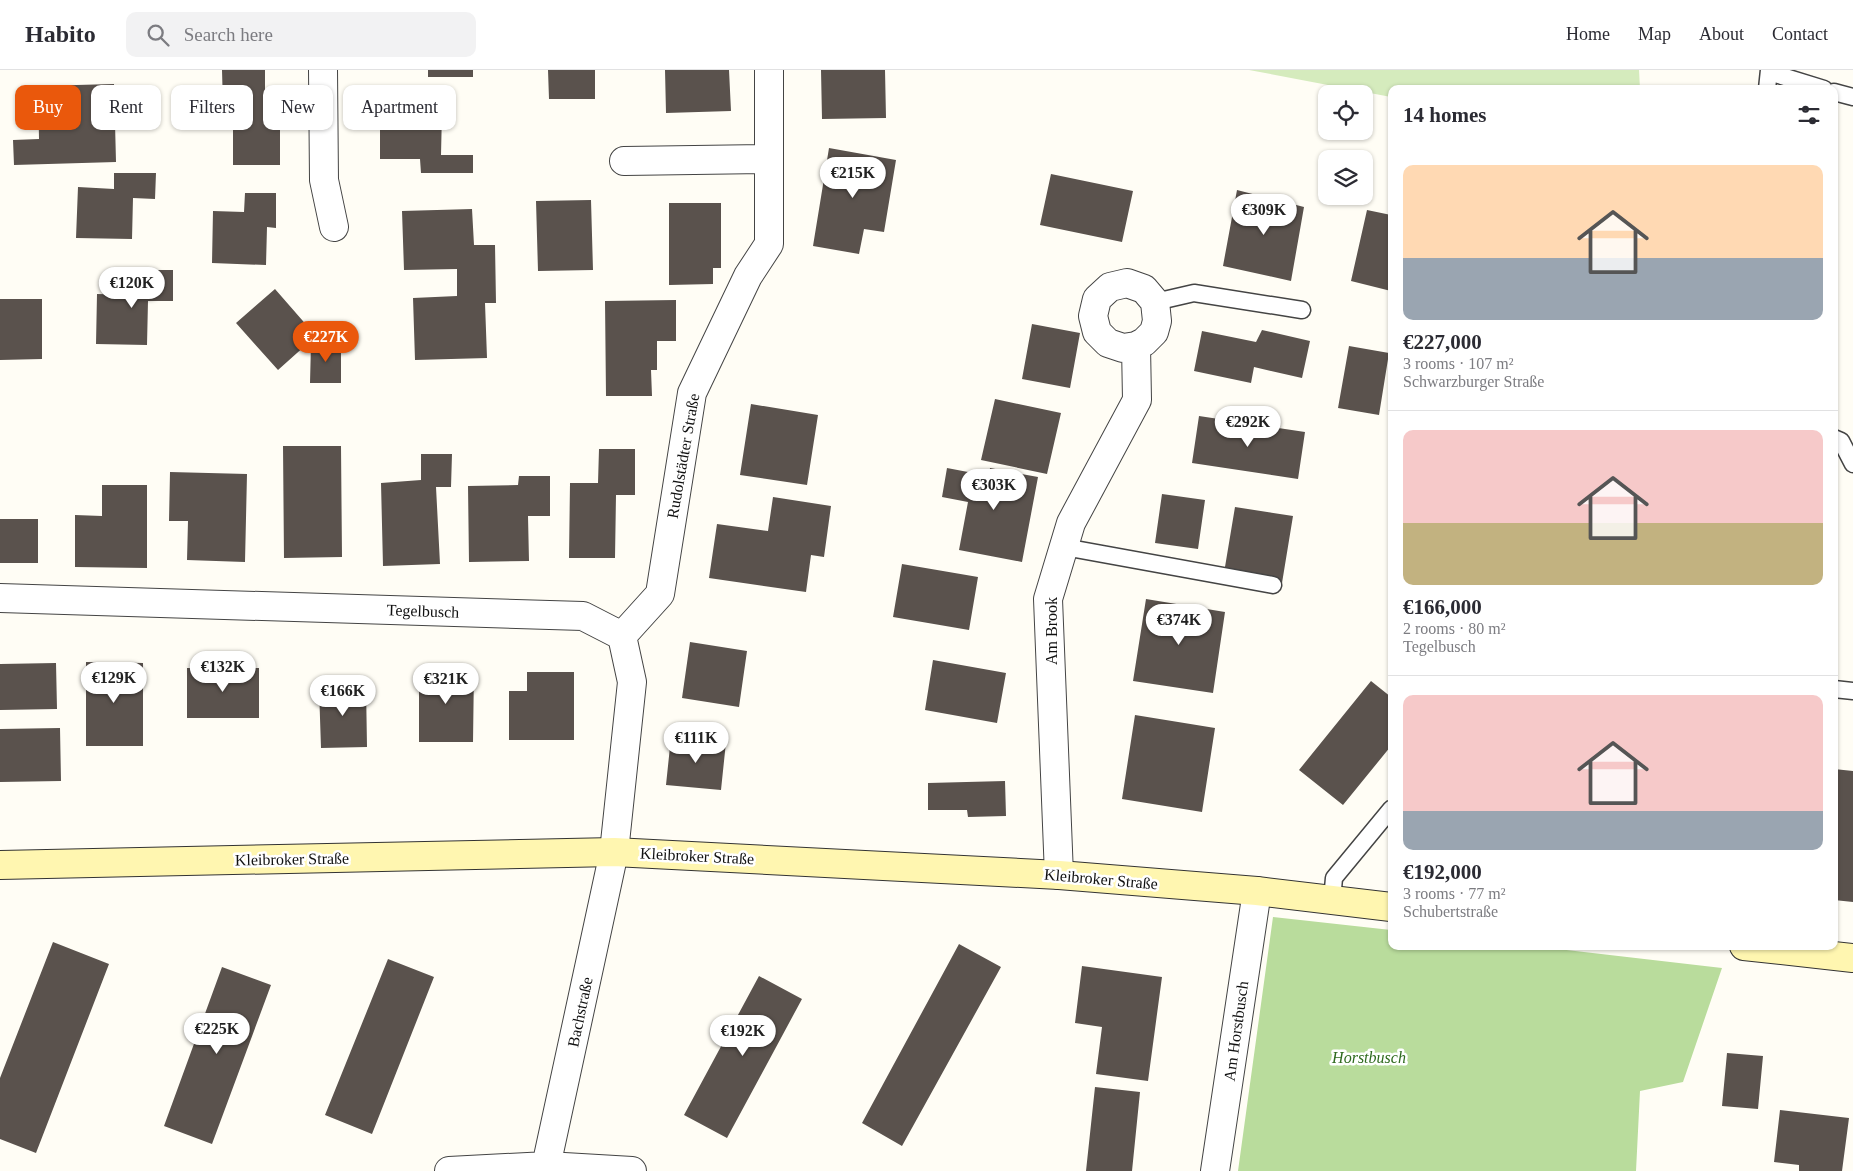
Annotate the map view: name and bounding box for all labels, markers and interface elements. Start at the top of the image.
search box [126,12,476,57]
text: Habito [25,21,96,47]
icon: search [144,21,172,49]
text: Search here [184,24,273,45]
text: Home [1566,24,1610,44]
text: Map [1638,24,1671,44]
text: About [1699,24,1744,44]
text: Contact [1772,24,1828,44]
chip: Buy [15,85,81,130]
chip: Rent [91,85,161,130]
chip: Filters [171,85,253,130]
chip: New [263,85,333,130]
chip: Apartment [343,85,456,130]
map controls [1318,85,1373,205]
button: locate [1318,85,1373,140]
icon: filters [1795,101,1823,129]
text: 14 homes [1403,103,1486,127]
button: layers [1318,150,1373,205]
pin: €215K [818,156,888,199]
text: €215K [831,164,875,181]
pin: €309K [1229,194,1299,236]
icon: home [1568,197,1658,287]
text: €309K [1242,201,1286,218]
pin: €120K [97,266,167,309]
text: €120K [110,274,154,291]
pin: €227K [291,320,361,363]
text: €227K [304,328,348,345]
text: €227,000 [1403,330,1482,354]
text: 3 rooms · 107 m² [1403,355,1514,372]
text: Schwarzburger Straße [1403,373,1544,390]
street label: Rudolstädter Straße [664,392,702,520]
pin: €292K [1213,406,1283,448]
text: €292K [1226,413,1270,430]
icon: home [1568,463,1658,553]
pin: €303K [959,468,1029,511]
text: €303K [972,476,1016,493]
text: €166,000 [1403,595,1482,619]
street label: Am Brook [1043,597,1060,665]
street label: Tegelbusch [386,601,460,622]
pin: €374K [1144,604,1214,646]
text: €374K [1157,611,1201,628]
text: 2 rooms · 80 m² [1403,620,1506,637]
text: Tegelbusch [1403,638,1476,655]
pin: €132K [188,650,258,693]
text: €132K [201,658,245,675]
pin: €129K [79,662,149,704]
pin: €321K [411,662,481,705]
text: €129K [92,669,136,686]
text: €321K [424,670,468,687]
pin: €166K [308,674,378,717]
text: €166K [321,682,365,699]
pin: €111K [661,722,731,764]
icon: home [1568,728,1658,818]
text: €111K [675,729,717,746]
street label: Kleibroker Straße [640,845,754,867]
street label: Kleibroker Straße [235,850,349,868]
text: €192,000 [1403,860,1482,884]
street label: Kleibroker Straße [1043,866,1159,892]
text: 3 rooms · 77 m² [1403,885,1506,902]
text: Schubertstraße [1403,903,1498,920]
street label: Bachstraße [564,975,596,1049]
street label: Am Horstbusch [1221,980,1251,1082]
pin: €225K [182,1012,252,1055]
pin: €192K [708,1014,778,1057]
text: €225K [195,1020,239,1037]
text: €192K [721,1022,765,1039]
park label: Horstbusch [1331,1049,1406,1066]

